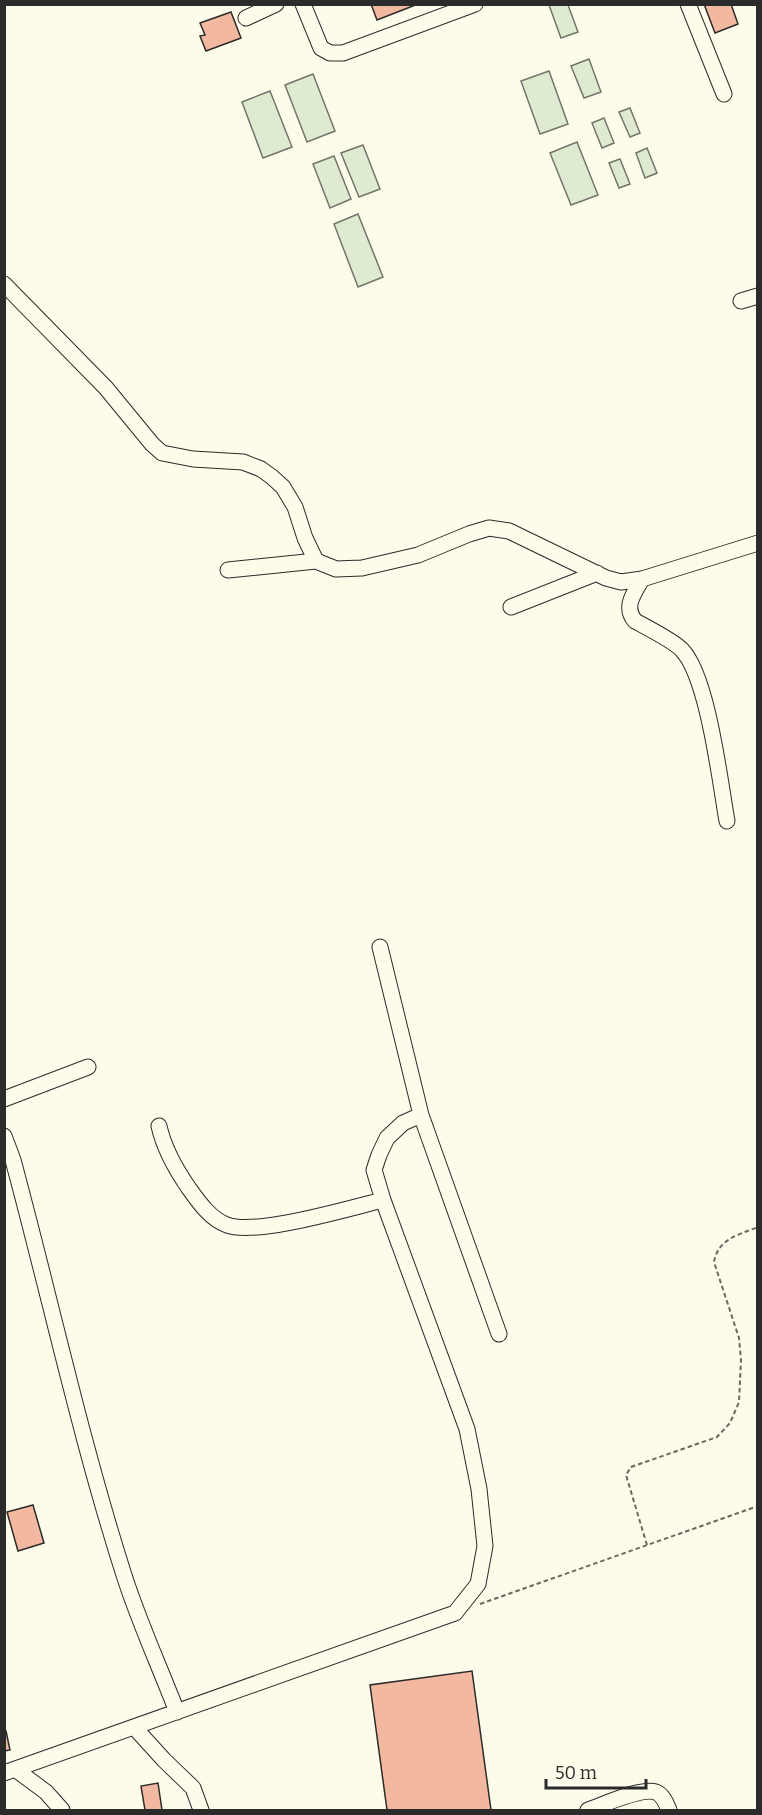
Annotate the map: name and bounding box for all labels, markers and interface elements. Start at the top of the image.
scale bar [546,1752,646,1790]
text: 50 m [555,1762,597,1784]

